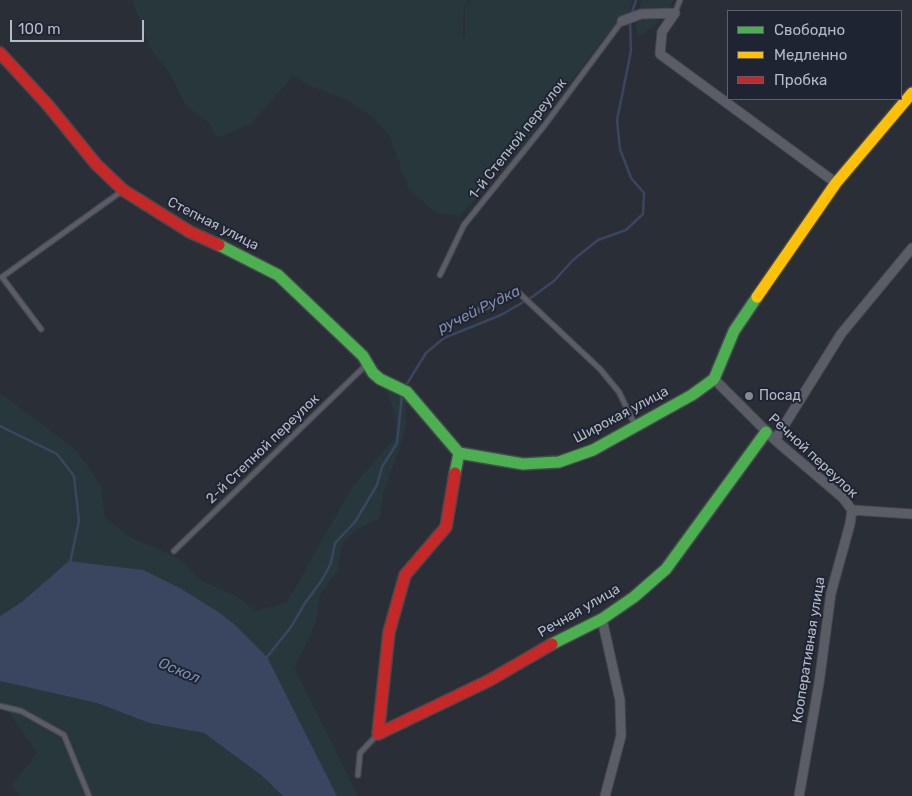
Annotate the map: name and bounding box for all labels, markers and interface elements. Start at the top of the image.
scale bar [12,10,146,42]
legend [727,10,902,100]
text: 100 m [18,20,60,38]
text: Свободно [774,21,845,39]
text: Медленно [774,46,847,64]
text: Пробка [774,71,827,89]
street label: 1-й Степной переулок [466,75,570,203]
street label: Степная улица [165,194,261,254]
water label: ручей Рудка [435,282,523,338]
street label: Широкая улица [571,383,671,447]
place label: Посад [759,388,801,404]
marker: Посад [743,390,755,402]
street label: 2-й Степной переулок [203,391,323,507]
street label: Речной переулок [765,410,861,502]
street label: Кооперативная улица [789,576,829,724]
street label: Речная улица [535,581,623,641]
water label: Оскол [156,654,202,688]

